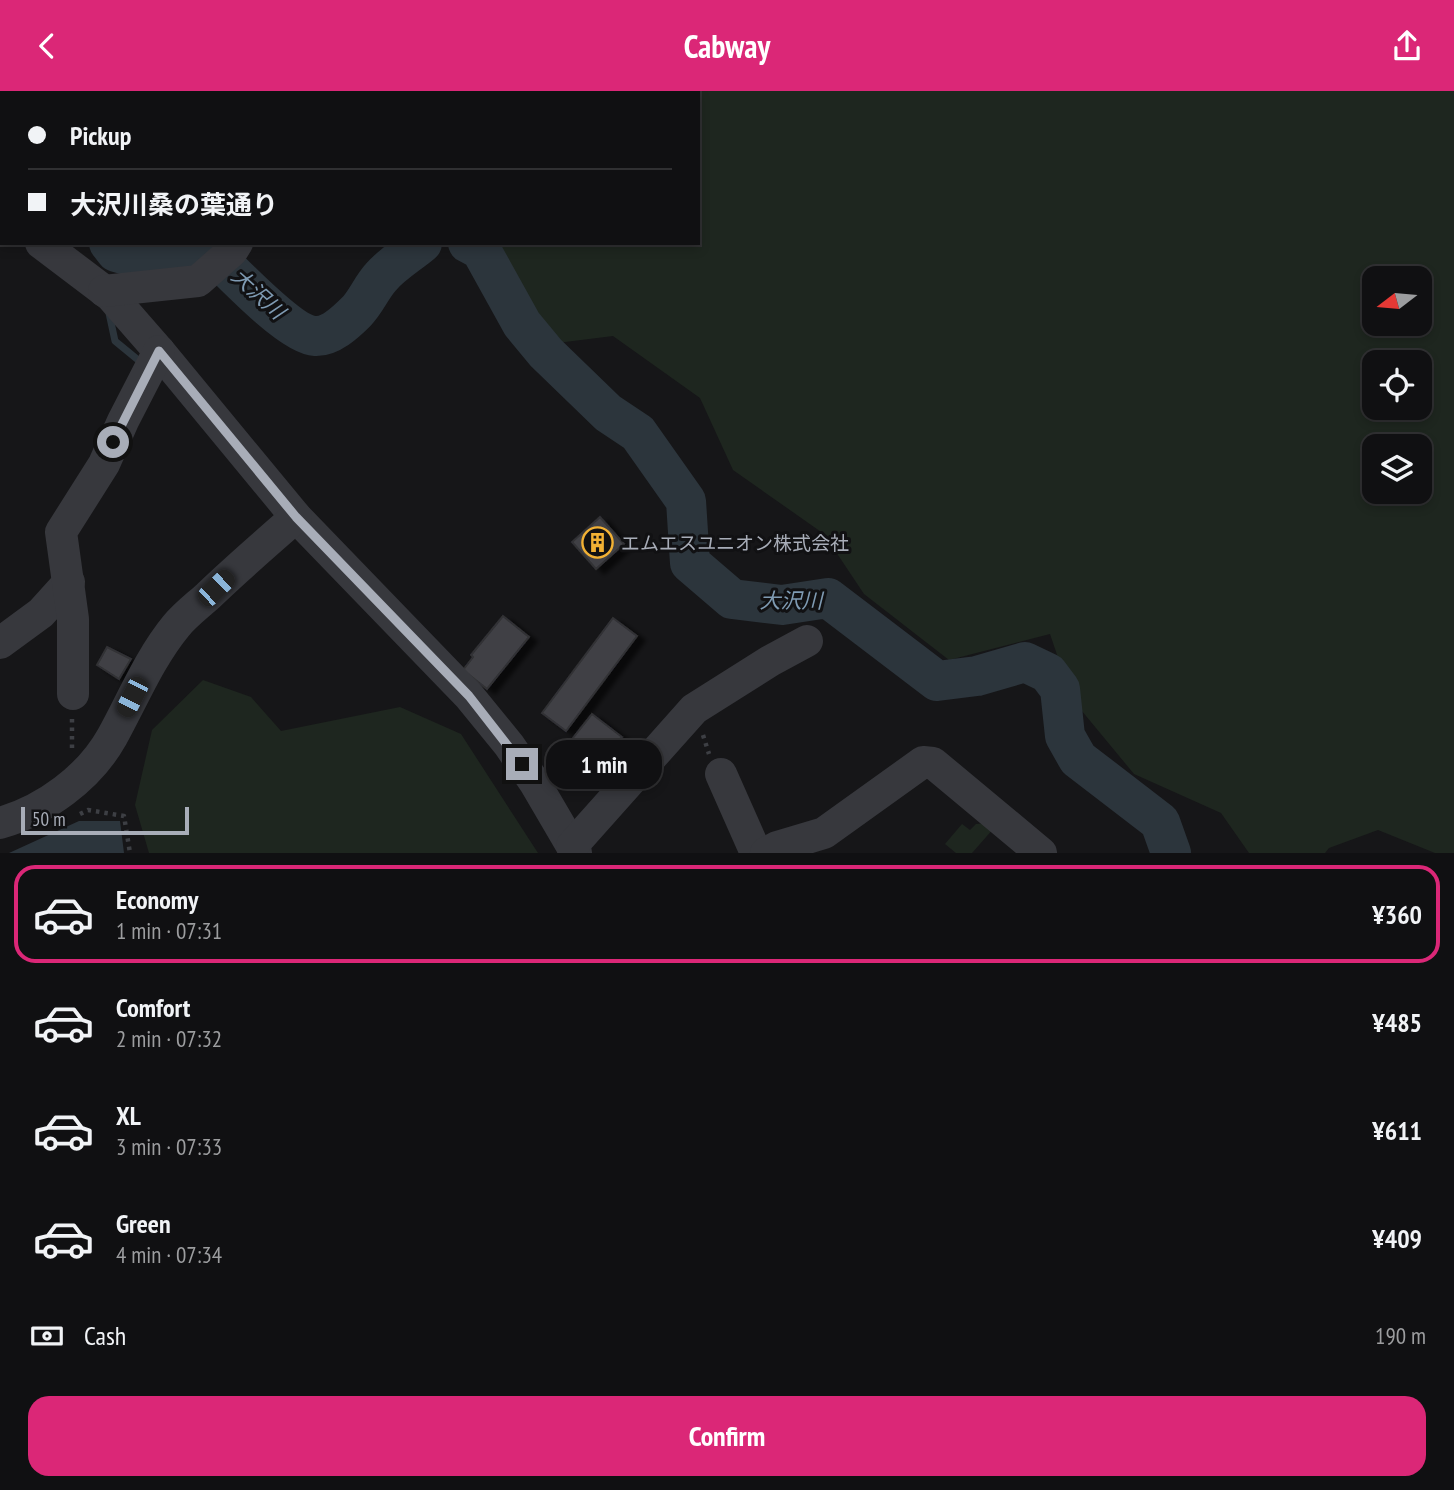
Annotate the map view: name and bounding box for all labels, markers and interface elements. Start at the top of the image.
text: Cabway [684,25,770,67]
icon: back [28,27,66,65]
icon: share [1388,27,1426,65]
text: Pickup [70,119,131,152]
text: 大沢川桑の葉通り [70,188,278,221]
water label: 大沢川 [226,263,292,326]
north arrow [1362,266,1432,336]
map controls [1362,266,1432,504]
button: locate [1362,350,1432,420]
route start [97,426,129,458]
button: layers [1362,434,1432,504]
building icon: エムエスユニオン株式会社 [581,526,615,560]
place label: エムエスユニオン株式会社 [621,531,849,555]
car [194,566,239,610]
water label: 大沢川 [760,587,824,614]
car [114,674,151,720]
callout: 1 min [546,739,662,789]
route end [506,748,538,780]
text: 1 min [581,750,627,779]
scale bar [21,804,189,836]
text: 50 m [32,807,66,831]
icon: car [32,883,95,946]
text: Economy [116,883,198,916]
text: ¥360 [1372,898,1422,931]
text: 1 min · 07:31 [116,916,222,945]
icon: car [32,991,95,1054]
text: Comfort [116,991,190,1024]
text: ¥485 [1372,1006,1422,1039]
text: 2 min · 07:32 [116,1024,222,1053]
icon: car [32,1099,95,1162]
text: XL [116,1099,141,1132]
text: ¥611 [1372,1114,1422,1147]
text: 3 min · 07:33 [116,1132,222,1161]
icon: car [32,1207,95,1270]
text: Green [116,1207,171,1240]
text: ¥409 [1372,1222,1422,1255]
text: 4 min · 07:34 [116,1240,222,1269]
icon: cash [28,1317,66,1355]
text: Cash [84,1319,126,1352]
text: 190 m [1375,1321,1426,1350]
button: Confirm [28,1396,1426,1476]

